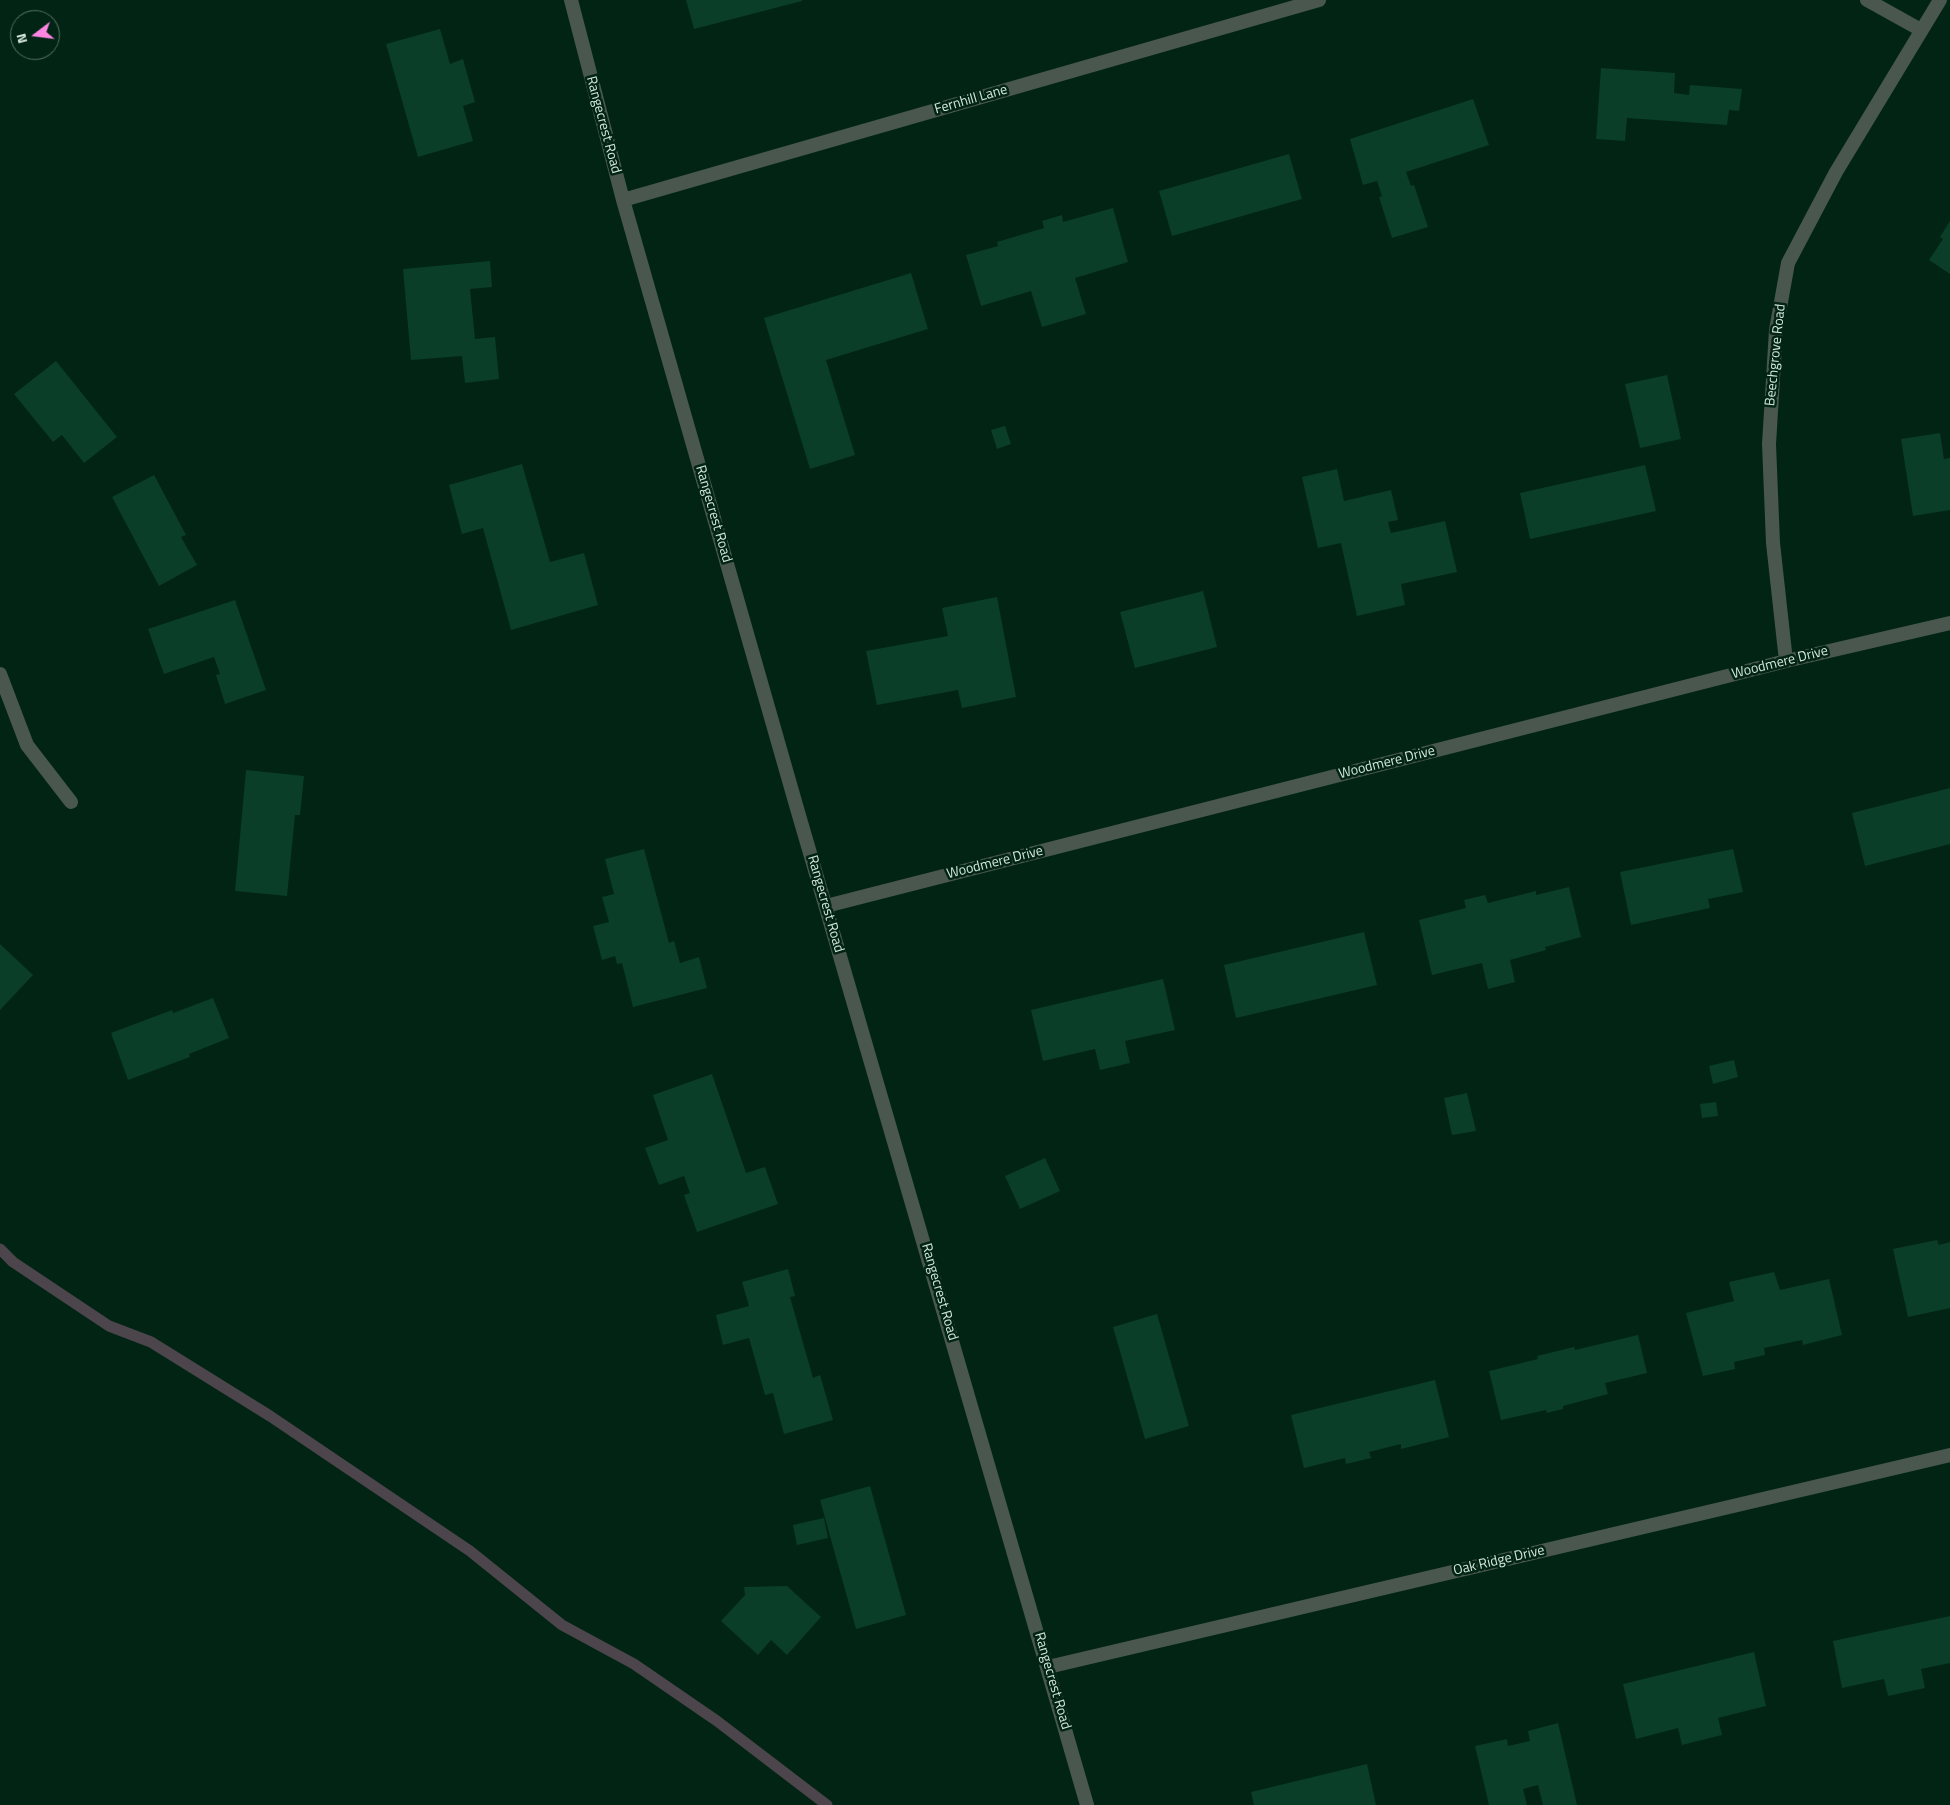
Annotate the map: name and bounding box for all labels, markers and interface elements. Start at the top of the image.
north arrow [10,10,60,60]
text: N [10,31,32,46]
street label: Rangecrest Road [582,74,624,176]
street label: Fernhill Lane [933,82,1009,118]
street label: Beechgrove Road [1762,303,1790,407]
street label: Rangecrest Road [691,464,735,564]
street label: Woodmere Drive [1730,643,1830,683]
street label: Woodmere Drive [1337,743,1437,783]
street label: Woodmere Drive [945,843,1045,883]
street label: Rangecrest Road [803,854,847,954]
street label: Rangecrest Road [917,1242,961,1342]
street label: Oak Ridge Drive [1452,1542,1546,1580]
street label: Rangecrest Road [1030,1631,1074,1731]

